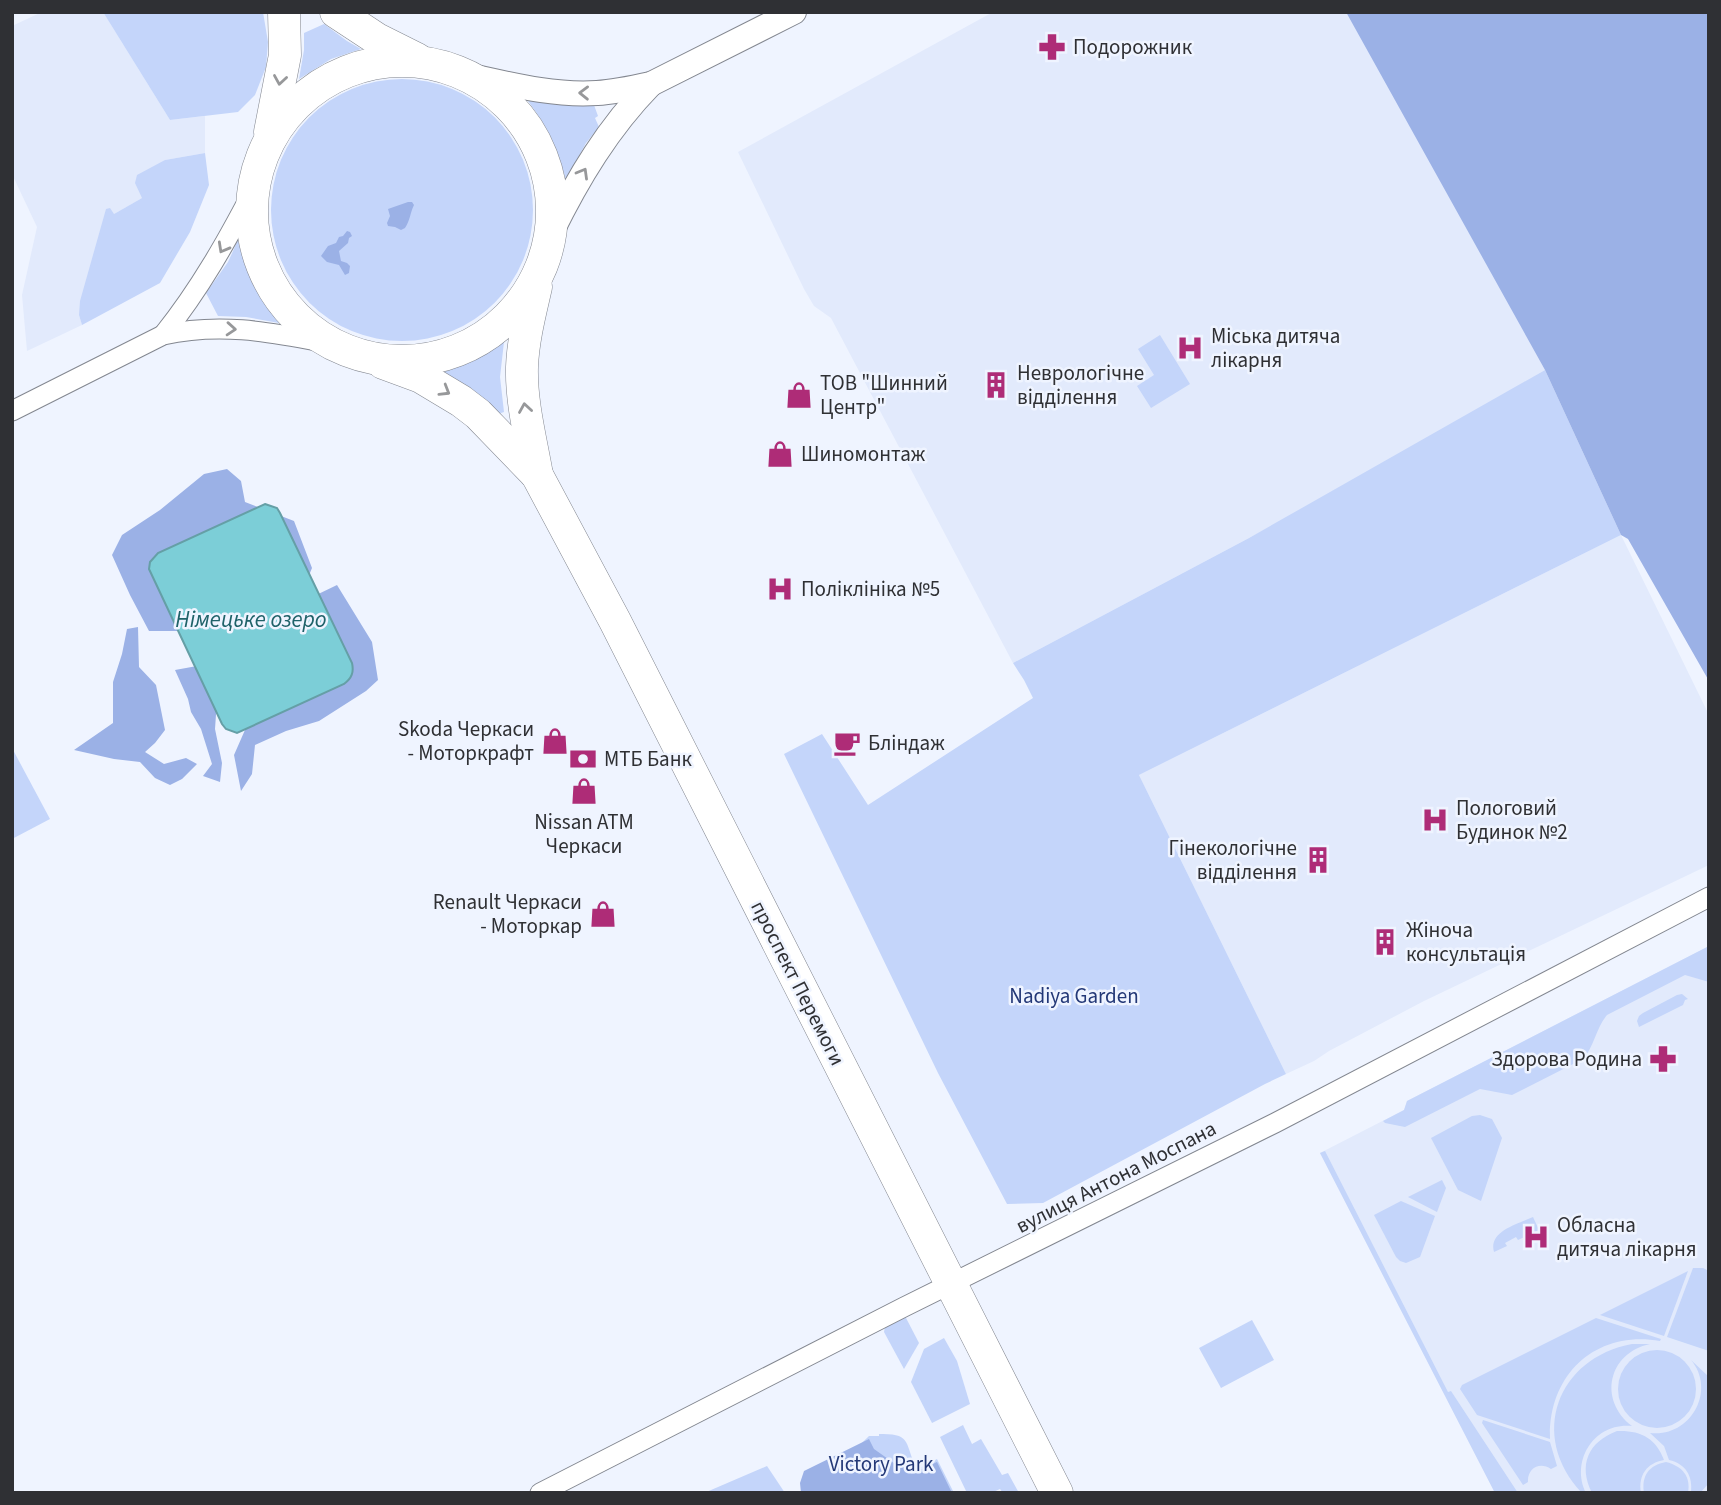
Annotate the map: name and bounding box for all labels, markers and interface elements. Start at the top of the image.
pharmacy icon: Подорожник [1037,32,1067,62]
place label: Подорожник [1073,32,1193,62]
one-way arrow [273,74,288,86]
one-way arrow [578,85,588,101]
one-way arrow [575,167,588,180]
one-way arrow [218,240,231,253]
one-way arrow [225,321,236,336]
place label: Міська дитяча лікарня [1211,321,1340,375]
hospital icon: Міська дитяча лікарня [1175,333,1205,363]
place label: Неврологічне відділення [1017,358,1144,412]
place label: ТОВ "Шинний Центр" [820,368,948,422]
building icon: Неврологічне відділення [981,370,1011,400]
shop icon: ТОВ "Шинний Центр" [784,380,814,410]
one-way arrow [438,383,451,396]
one-way arrow [518,402,533,414]
shop icon: Шиномонтаж [765,439,795,469]
place label: Шиномонтаж [801,439,926,469]
hospital icon: Поліклініка №5 [765,574,795,604]
place label: Поліклініка №5 [801,574,940,604]
water label: Німецьке озеро [175,603,327,636]
place label: Skoda Черкаси - Моторкрафт [398,714,534,768]
shop icon: Skoda Черкаси - Моторкрафт [540,726,570,756]
cafe icon: Бліндаж [832,728,862,758]
place label: Бліндаж [868,728,945,758]
bank icon: МТБ Банк [568,744,598,774]
place label: МТБ Банк [604,744,692,774]
shop icon: Nissan АТМ Черкаси [569,776,599,806]
place label: Пологовий Будинок №2 [1456,793,1568,847]
hospital icon: Пологовий Будинок №2 [1420,805,1450,835]
place label: Nissan АТМ Черкаси [534,807,634,861]
place label: Гінекологічне відділення [1168,833,1297,887]
building icon: Гінекологічне відділення [1303,845,1333,875]
place label: Renault Черкаси - Моторкар [433,887,582,941]
street label: проспект Перемоги [743,895,853,1071]
shop icon: Renault Черкаси - Моторкар [588,899,618,929]
place label: Жіноча консультація [1406,915,1526,969]
building icon: Жіноча консультація [1370,927,1400,957]
park label: Nadiya Garden [1009,981,1139,1011]
place label: Здорова Родина [1491,1044,1642,1074]
pharmacy icon: Здорова Родина [1648,1044,1678,1074]
street label: вулиця Антона Моспана [1011,1113,1221,1241]
place label: Обласна дитяча лікарня [1557,1210,1697,1264]
hospital icon: Обласна дитяча лікарня [1521,1222,1551,1252]
park label: Victory Park [829,1449,934,1479]

